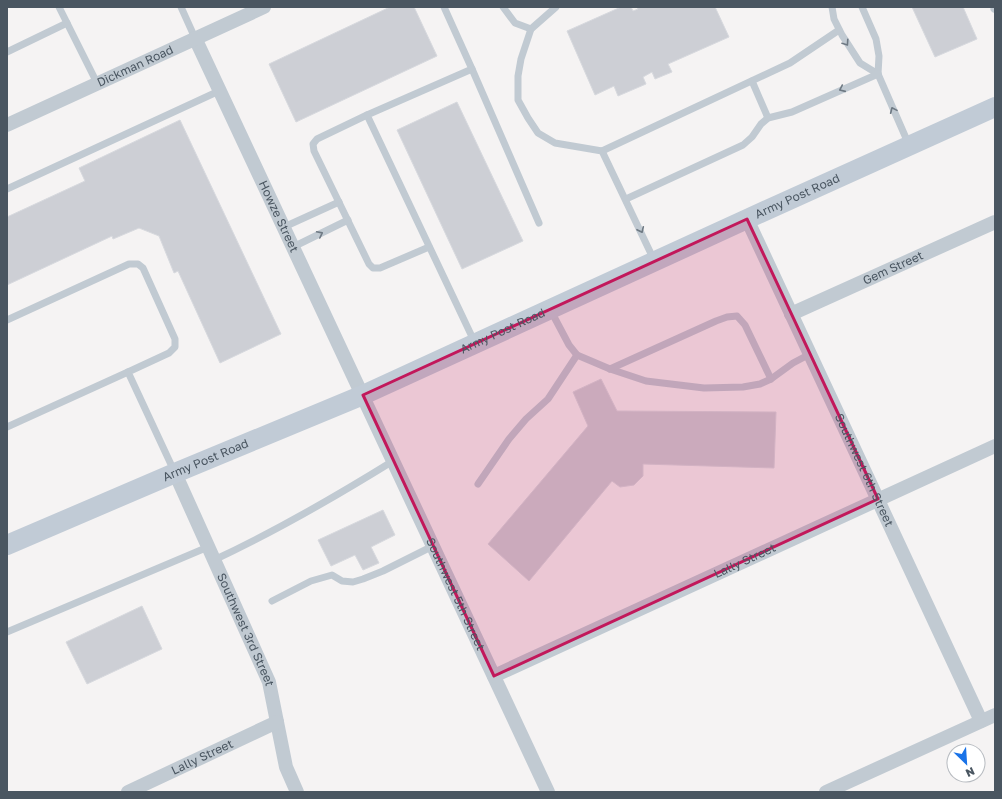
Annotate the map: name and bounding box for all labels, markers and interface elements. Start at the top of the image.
one-way arrow [842,38,849,45]
street label: Dickman Road [94,42,175,90]
one-way arrow [838,85,845,93]
one-way arrow [890,107,898,114]
street label: Army Post Road [752,170,842,221]
street label: Howze Street [256,178,302,255]
one-way arrow [636,226,644,233]
one-way arrow [316,231,324,238]
street label: Gem Street [860,247,926,288]
street label: Army Post Road [458,305,547,356]
street label: Southwest 6th Street [832,411,897,529]
street label: Army Post Road [160,435,251,484]
street label: Southwest 5th Street [423,535,489,653]
street label: Lally Street [711,540,778,581]
street label: Southwest 3rd Street [214,571,278,688]
street label: Lally Street [169,736,235,778]
north arrow [946,743,986,783]
text: N [964,765,977,780]

